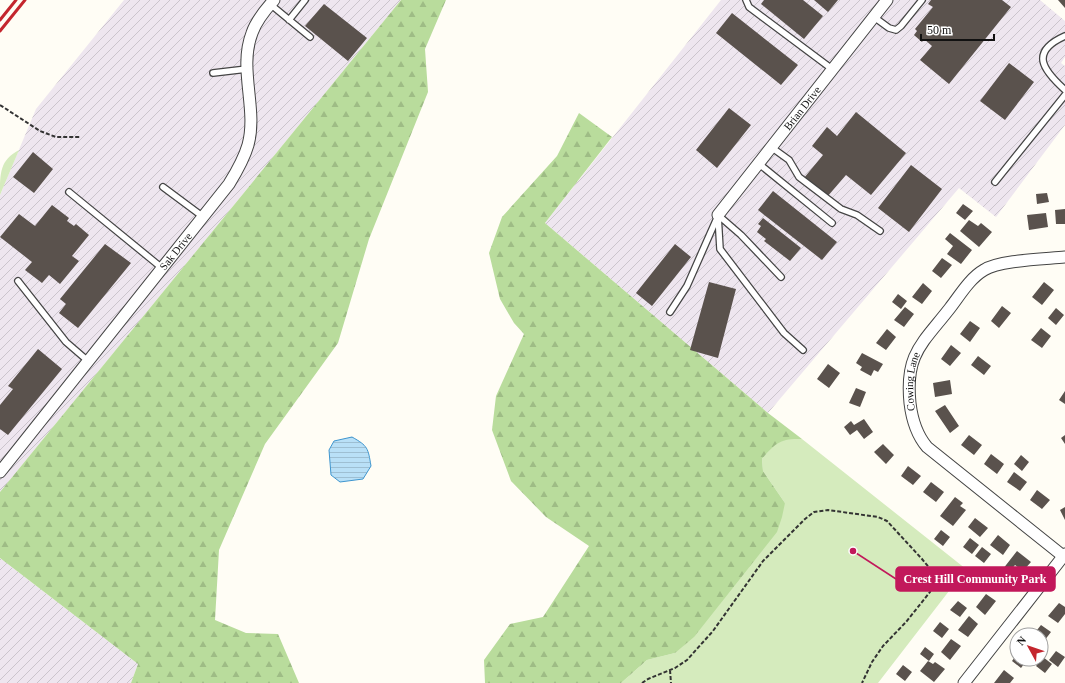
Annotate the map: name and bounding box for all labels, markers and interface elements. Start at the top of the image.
scale bar [921,16,994,42]
text: 50 m [927,23,952,37]
street label: Brian Drive [781,84,823,132]
street label: Sak Drive [157,230,194,272]
street label: Cowing Lane [903,350,922,412]
callout: Crest Hill Community Park [896,567,1055,591]
text: Crest Hill Community Park [904,572,1047,586]
north arrow [1009,627,1049,667]
text: N [1014,634,1029,647]

